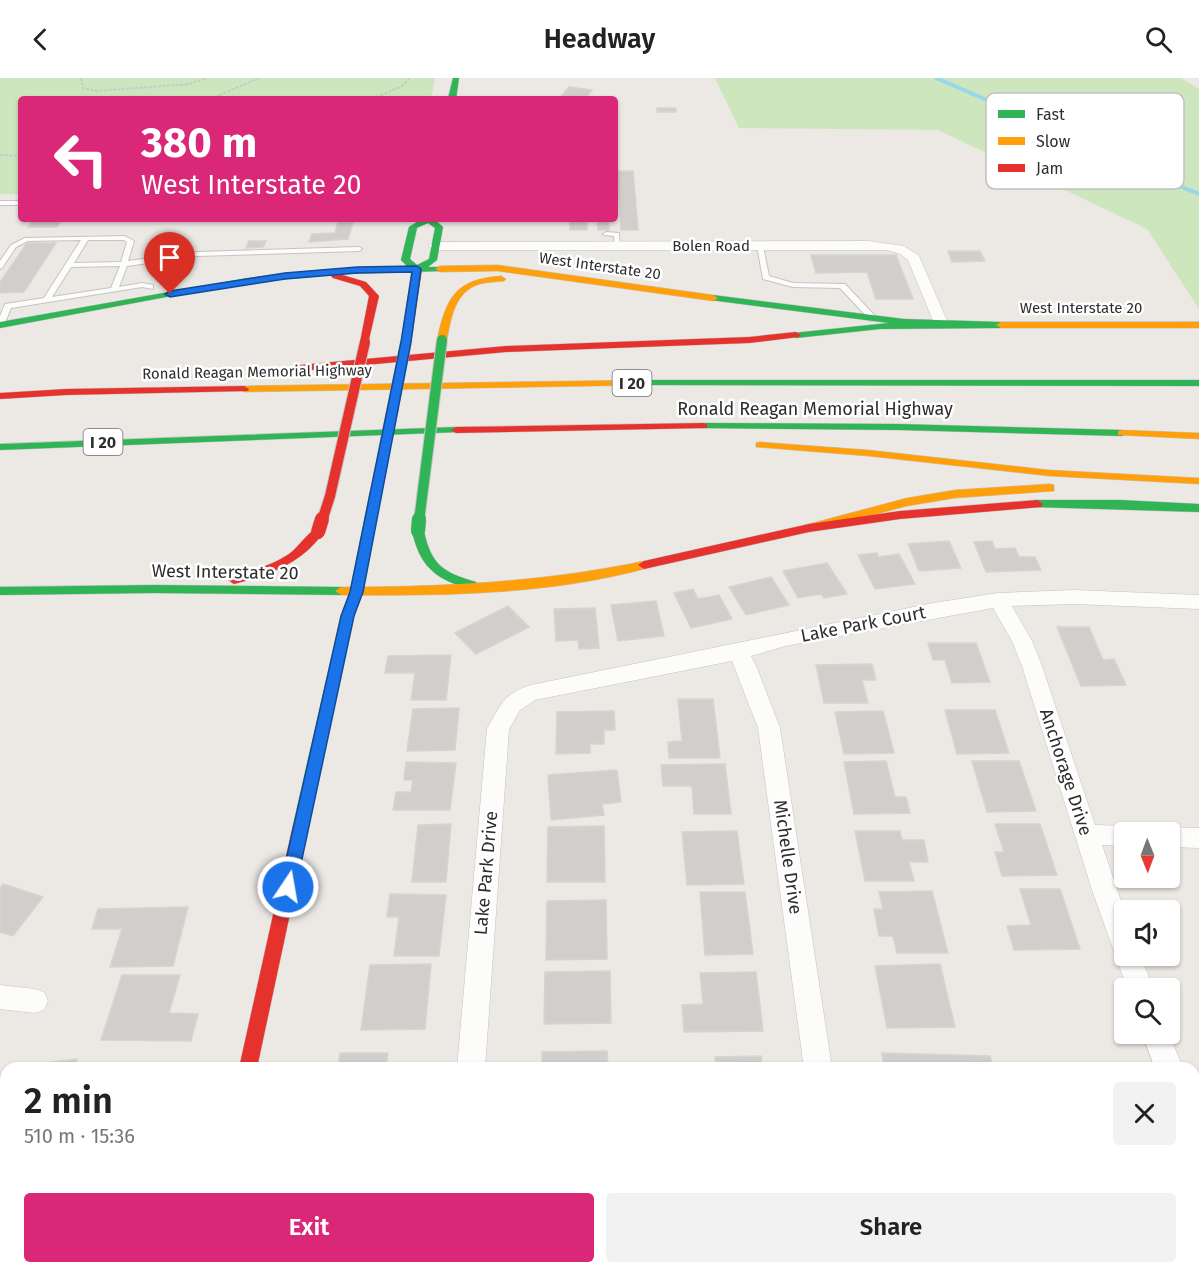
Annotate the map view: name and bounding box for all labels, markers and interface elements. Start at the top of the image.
icon: back [24,23,57,56]
text: Headway [544,23,655,55]
icon: search [1142,23,1175,56]
legend [986,93,1184,189]
text: Fast [1036,105,1065,124]
text: 380 m [141,118,257,168]
icon: left [42,120,120,198]
text: Slow [1036,132,1071,151]
text: Jam [1036,159,1063,178]
text: West Interstate 20 [141,169,362,201]
pin [144,232,195,294]
street label: Bolen Road [672,237,750,255]
icon: arrive [153,241,186,274]
street label: West Interstate 20 [538,249,662,283]
street label: West Interstate 20 [1020,299,1142,317]
street label: Ronald Reagan Memorial Highway [142,361,373,383]
road number: I 20 [612,370,652,396]
street label: Ronald Reagan Memorial Highway [677,398,953,420]
road number: I 20 [84,429,122,455]
street label: West Interstate 20 [151,560,299,584]
street label: Lake Park Court [799,601,928,647]
street label: Anchorage Drive [1035,706,1097,838]
street label: Michelle Drive [769,798,807,916]
street label: Lake Park Drive [470,810,502,936]
north arrow [1114,822,1180,888]
map controls [1114,822,1180,1044]
position arrow [256,855,320,919]
button: sound [1114,900,1180,966]
button: search [1114,978,1180,1044]
text: 2 min [24,1079,113,1123]
button: close [1113,1082,1176,1145]
text: 510 m · 15:36 [24,1124,135,1148]
button: Exit [24,1193,594,1262]
button: Share [606,1193,1176,1262]

